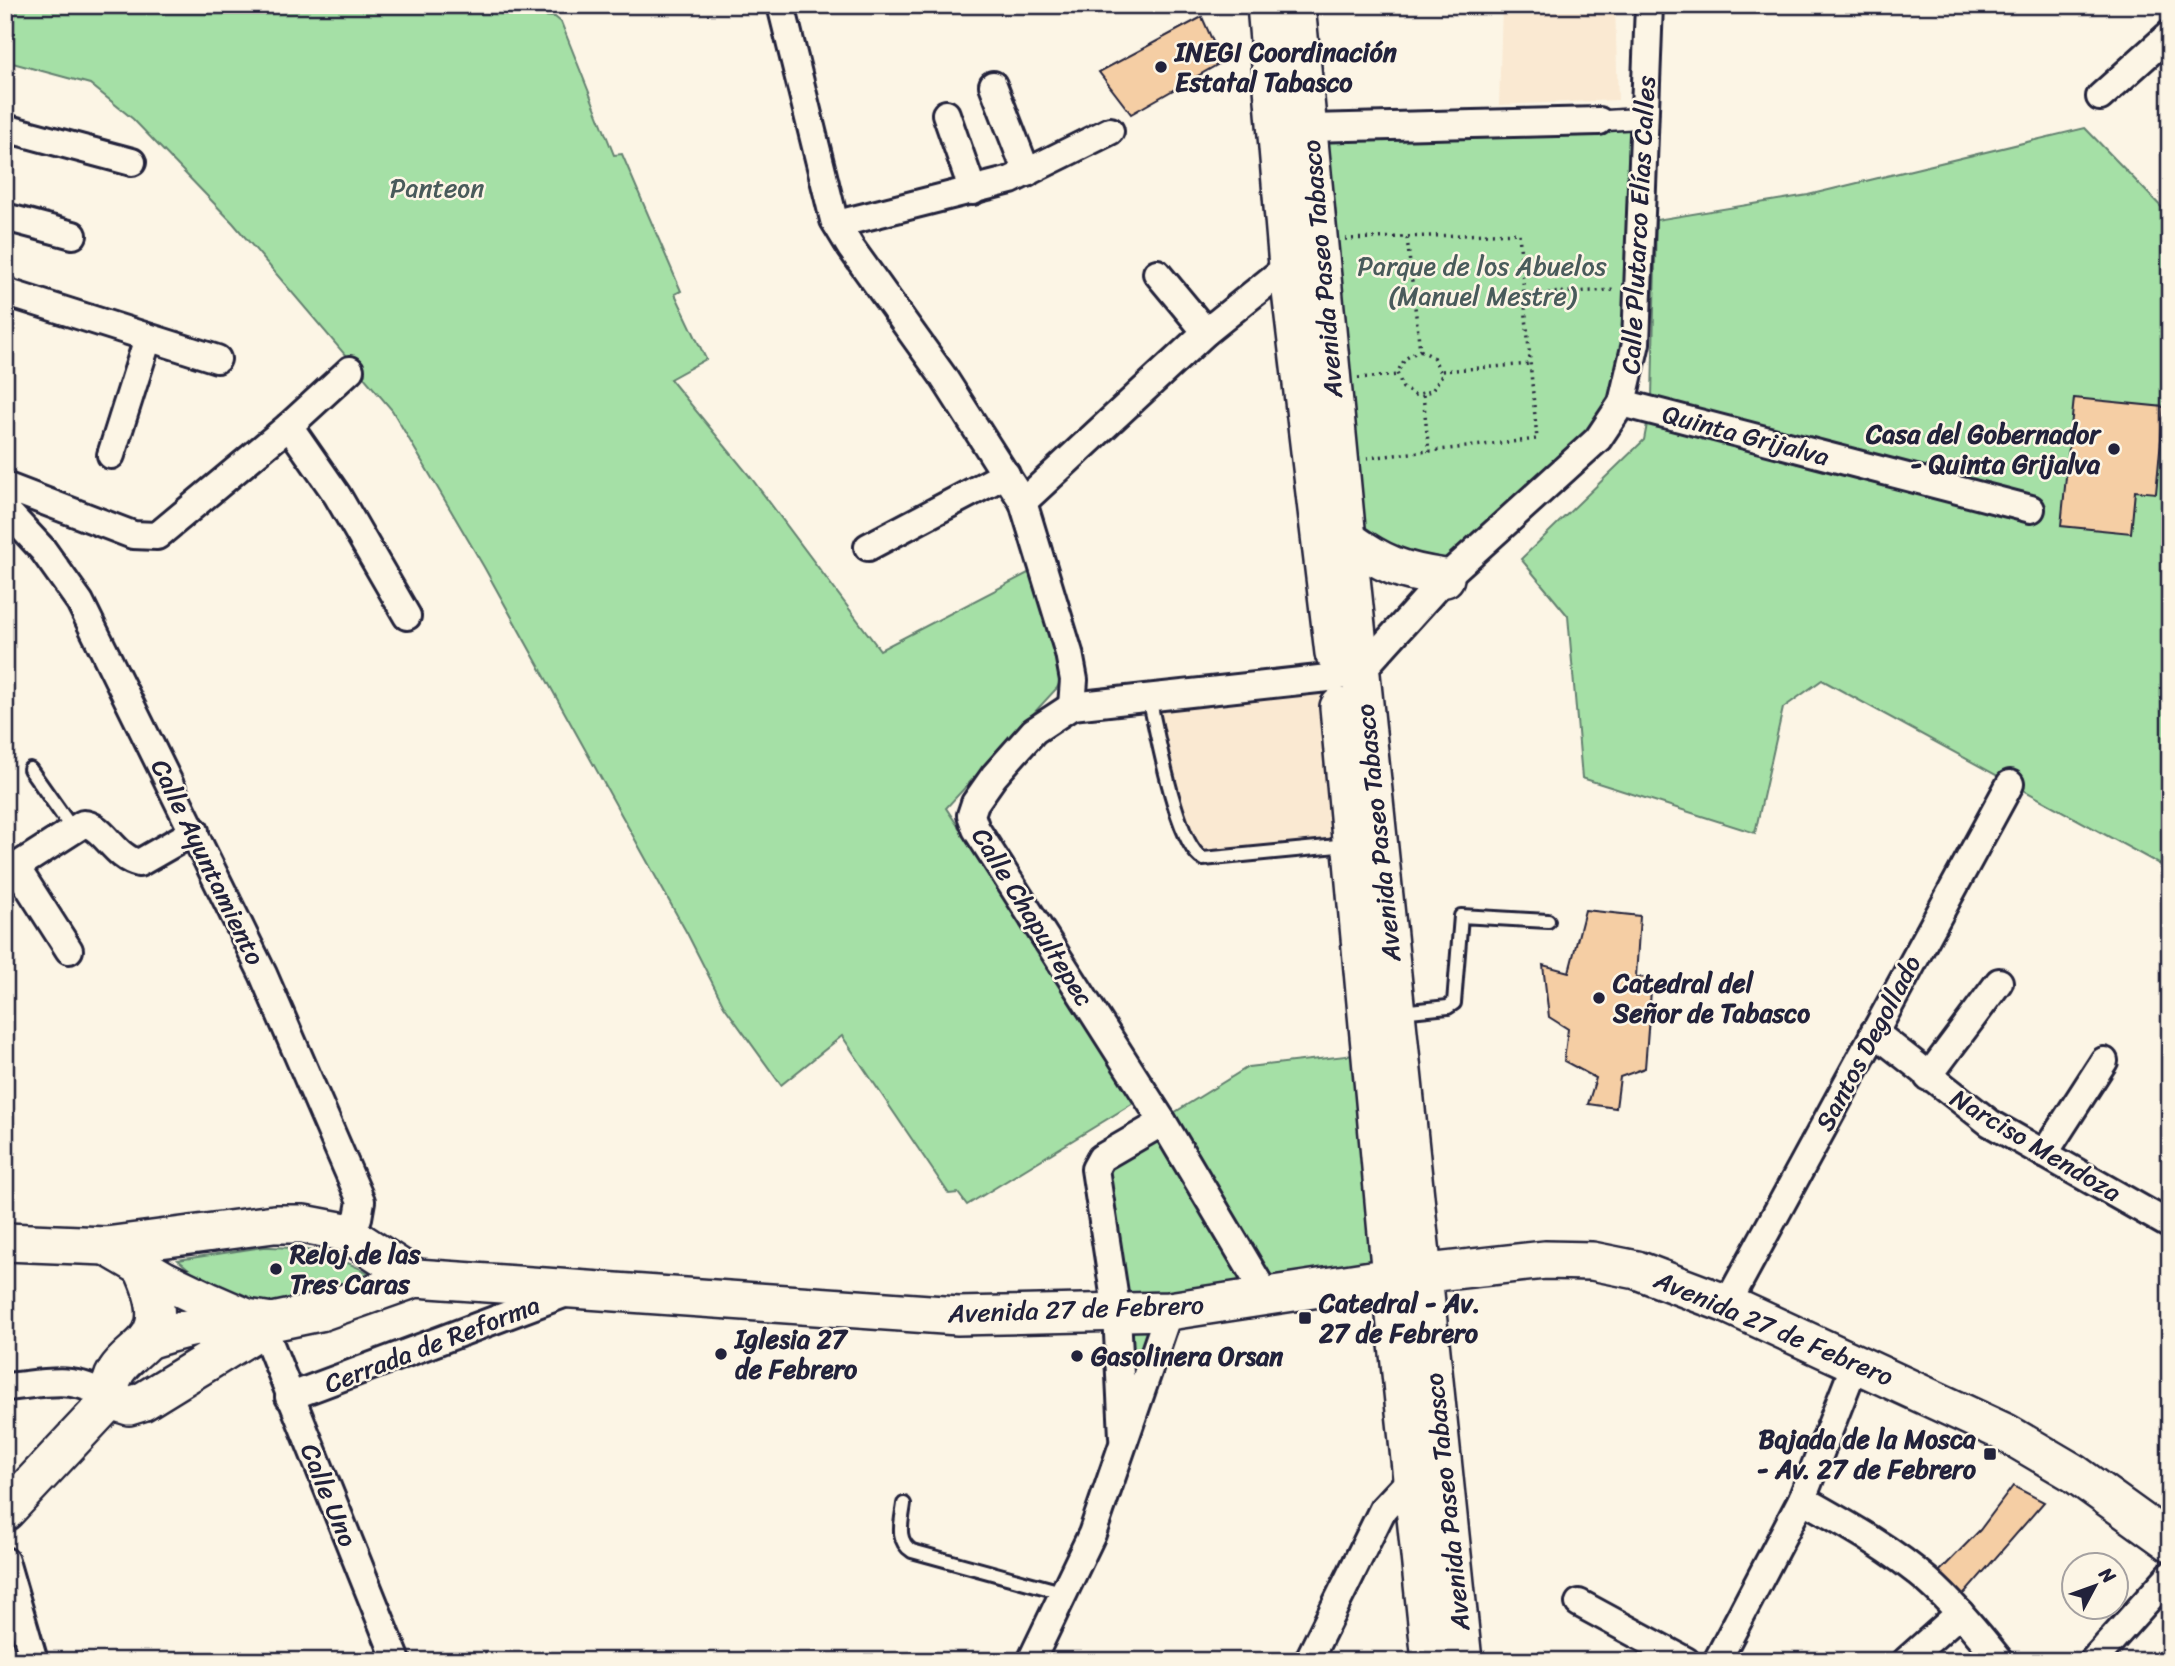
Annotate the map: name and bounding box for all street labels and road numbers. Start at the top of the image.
street label: Calle Plutarco Elías Calles [1607,74,1669,376]
street label: Avenida Paseo Tabasco [1288,138,1356,401]
street label: Quinta Grijalva [1657,391,1835,479]
street label: Avenida Paseo Tabasco [1342,702,1415,965]
street label: Calle Ayuntamiento [138,751,278,973]
street label: Calle Chapultepec [959,818,1107,1016]
street label: Santos Degollado [1802,946,1934,1140]
street label: Narciso Mendoza [1941,1076,2131,1214]
street label: Avenida 27 de Febrero [1646,1256,1901,1399]
street label: Cerrada de Reforma [317,1282,547,1406]
street label: Avenida 27 de Febrero [946,1282,1205,1336]
street label: Avenida Paseo Tabasco [1411,1371,1484,1634]
street label: Calle Uno [287,1436,371,1554]

